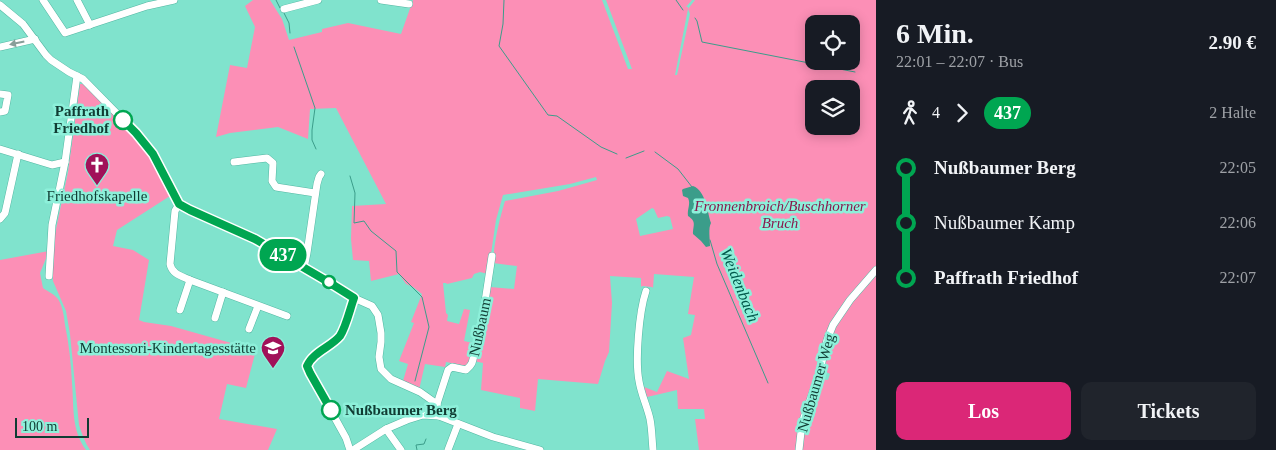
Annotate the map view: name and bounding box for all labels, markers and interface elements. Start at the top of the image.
map controls [805,15,860,135]
button: locate [805,15,860,70]
text: 6 Min. [896,18,974,49]
text: 2.90 € [1209,32,1256,53]
one-way arrow [10,39,25,47]
text: 22:01 – 22:07 · Bus [896,53,1023,70]
button: layers [805,80,860,135]
icon: walk [896,99,924,127]
icon: forward [948,99,976,127]
place label: Paffrath Friedhof [53,103,110,136]
text: 437 [994,103,1021,123]
text: 4 [932,104,940,121]
text: 2 Halte [1209,104,1256,121]
marker: Paffrath Friedhof [113,110,133,130]
church icon: Friedhofskapelle [84,152,110,186]
text: Nußbaumer Berg [934,157,1076,178]
text: 22:05 [1220,159,1256,176]
place label: Friedhofskapelle [47,188,148,204]
park label: Fronnenbroich/Buschhorner Bruch [693,198,866,231]
text: Nußbaumer Kamp [934,212,1075,233]
text: 22:06 [1220,214,1256,231]
line badge: 437 [254,239,312,271]
text: 437 [270,245,297,265]
water label: Weidenbach [718,246,762,324]
text: Paffrath Friedhof [934,267,1078,288]
text: 22:07 [1220,269,1256,286]
unlabelled marker [322,275,336,289]
street label: Nußbaum [466,296,494,358]
street label: Nußbaumer Weg [794,332,838,434]
school or university icon: Montessori-Kindertagesstätte [260,335,286,369]
place label: Montessori-Kindertagesstätte [79,340,256,356]
button: Los [896,382,1071,440]
button: Tickets [1081,382,1256,440]
marker: Nußbaumer Berg [321,400,341,420]
place label: Nußbaumer Berg [345,402,457,418]
scale bar [15,415,89,438]
text: 100 m [22,419,57,434]

